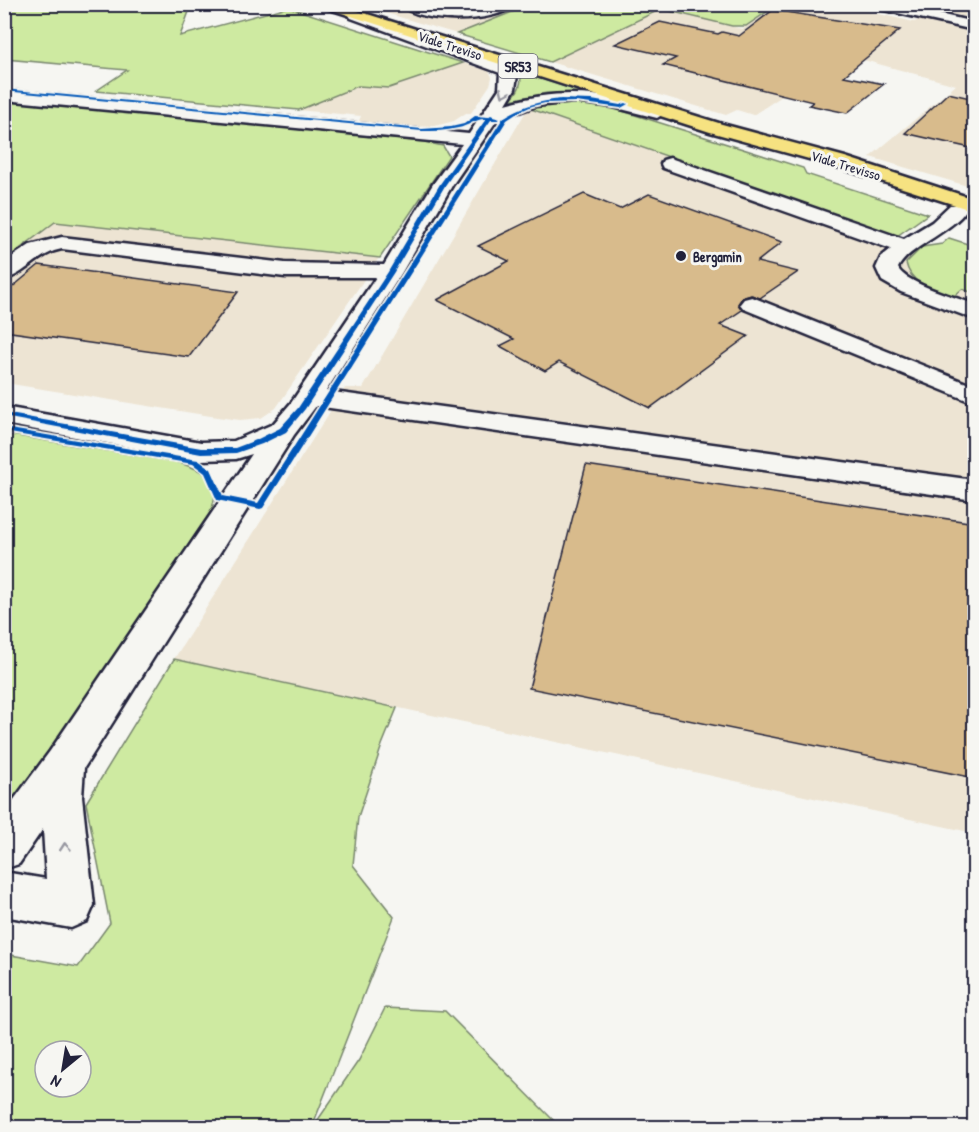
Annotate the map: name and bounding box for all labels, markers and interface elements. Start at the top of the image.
street label: Viale Treviso [416,26,485,64]
road number: SR53 [498,54,538,78]
one-way arrow [500,87,512,98]
street label: Viale Trevisso [809,145,883,185]
place label: Bergamin [693,247,742,268]
marker: Bergamin [674,249,688,263]
one-way arrow [59,842,72,851]
north arrow [33,1039,93,1099]
text: N [46,1070,65,1094]

